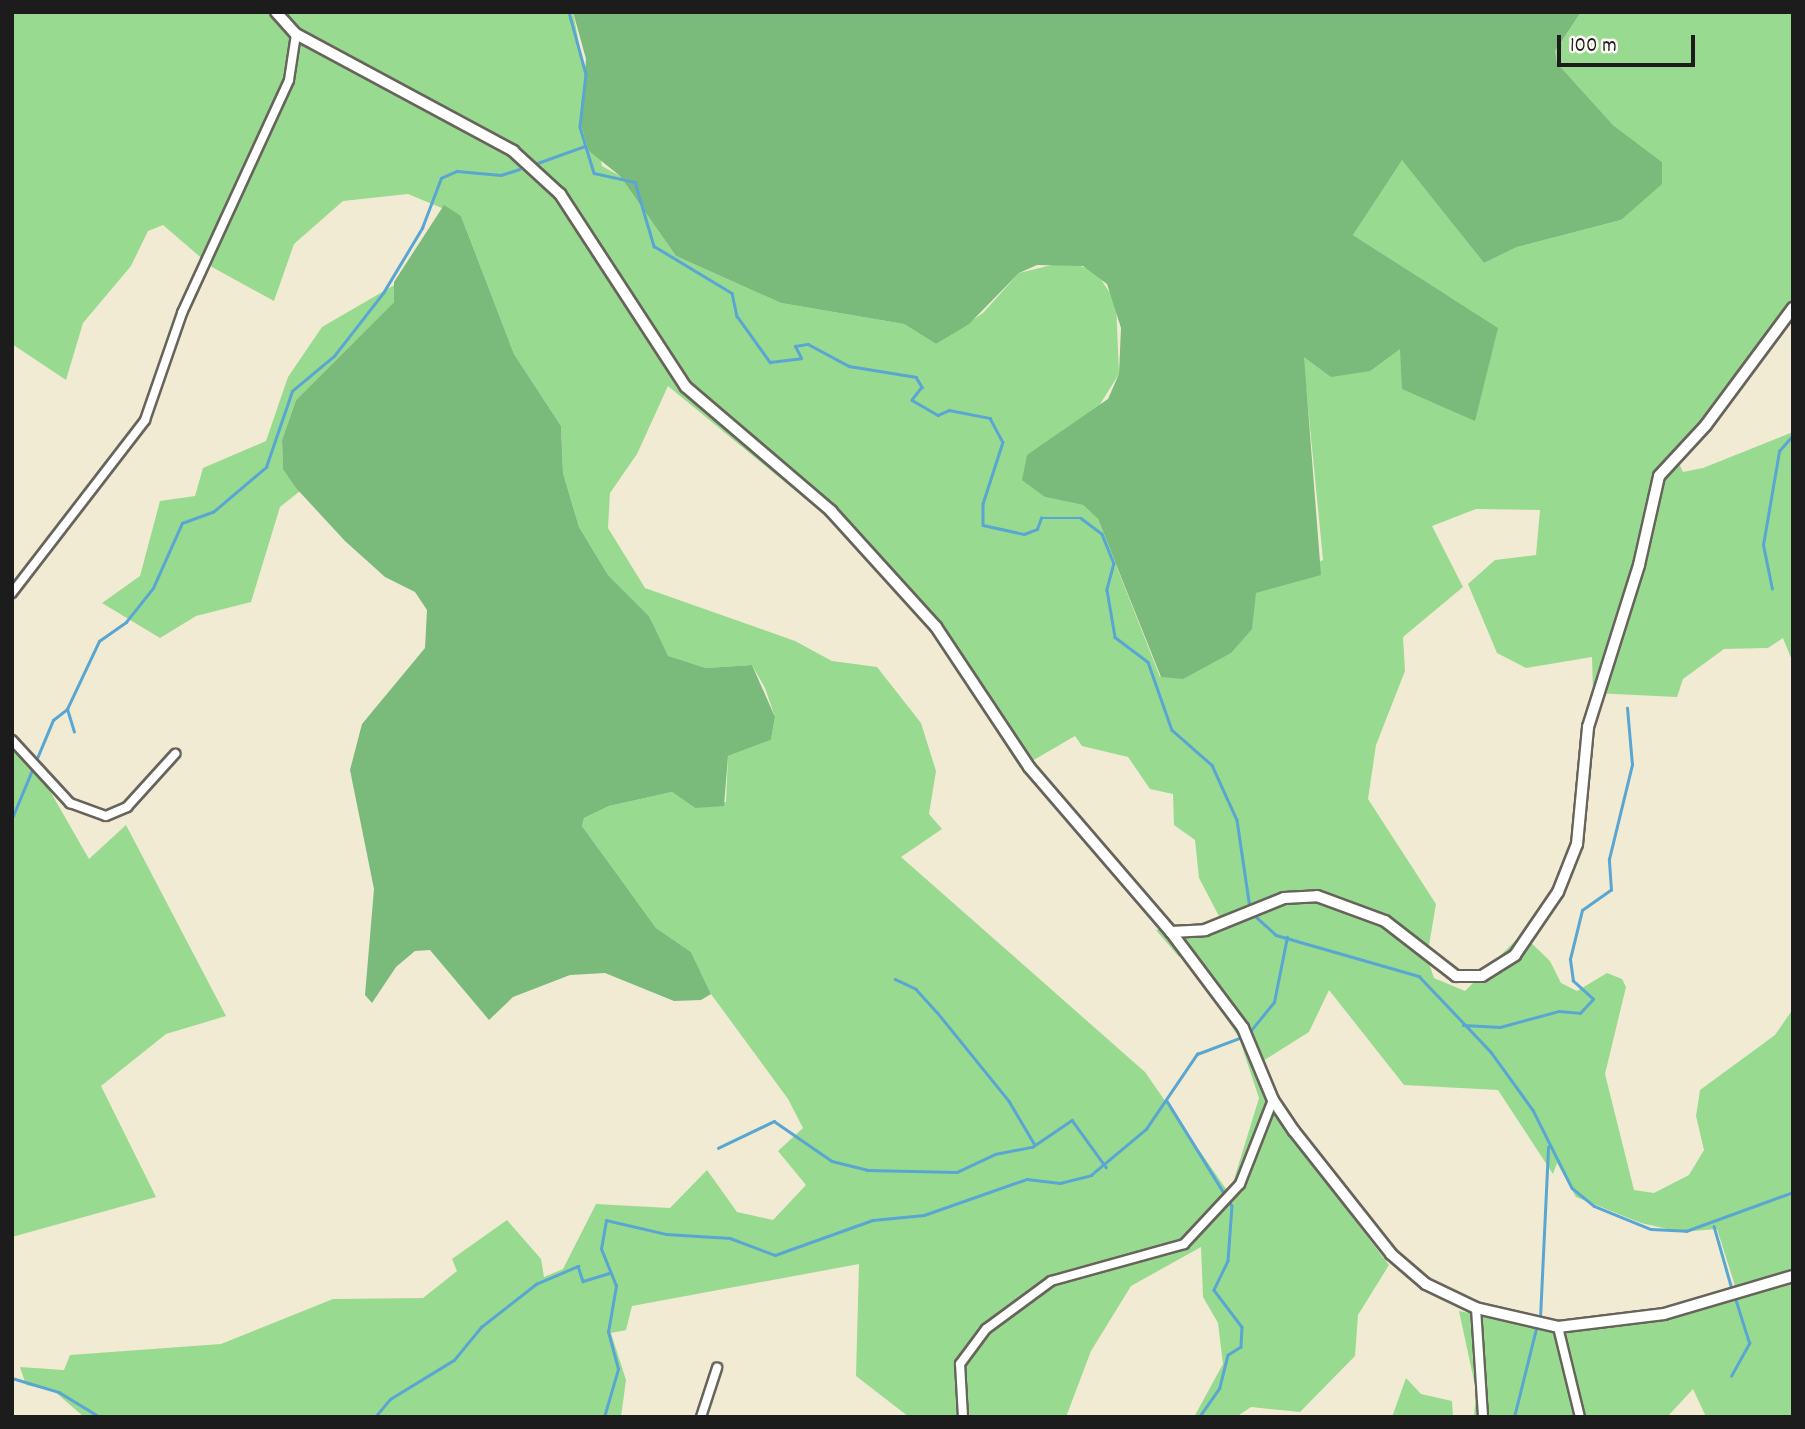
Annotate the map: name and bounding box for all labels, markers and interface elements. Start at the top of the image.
scale bar [1560,21,1698,65]
text: 100 m [1570,32,1617,62]

